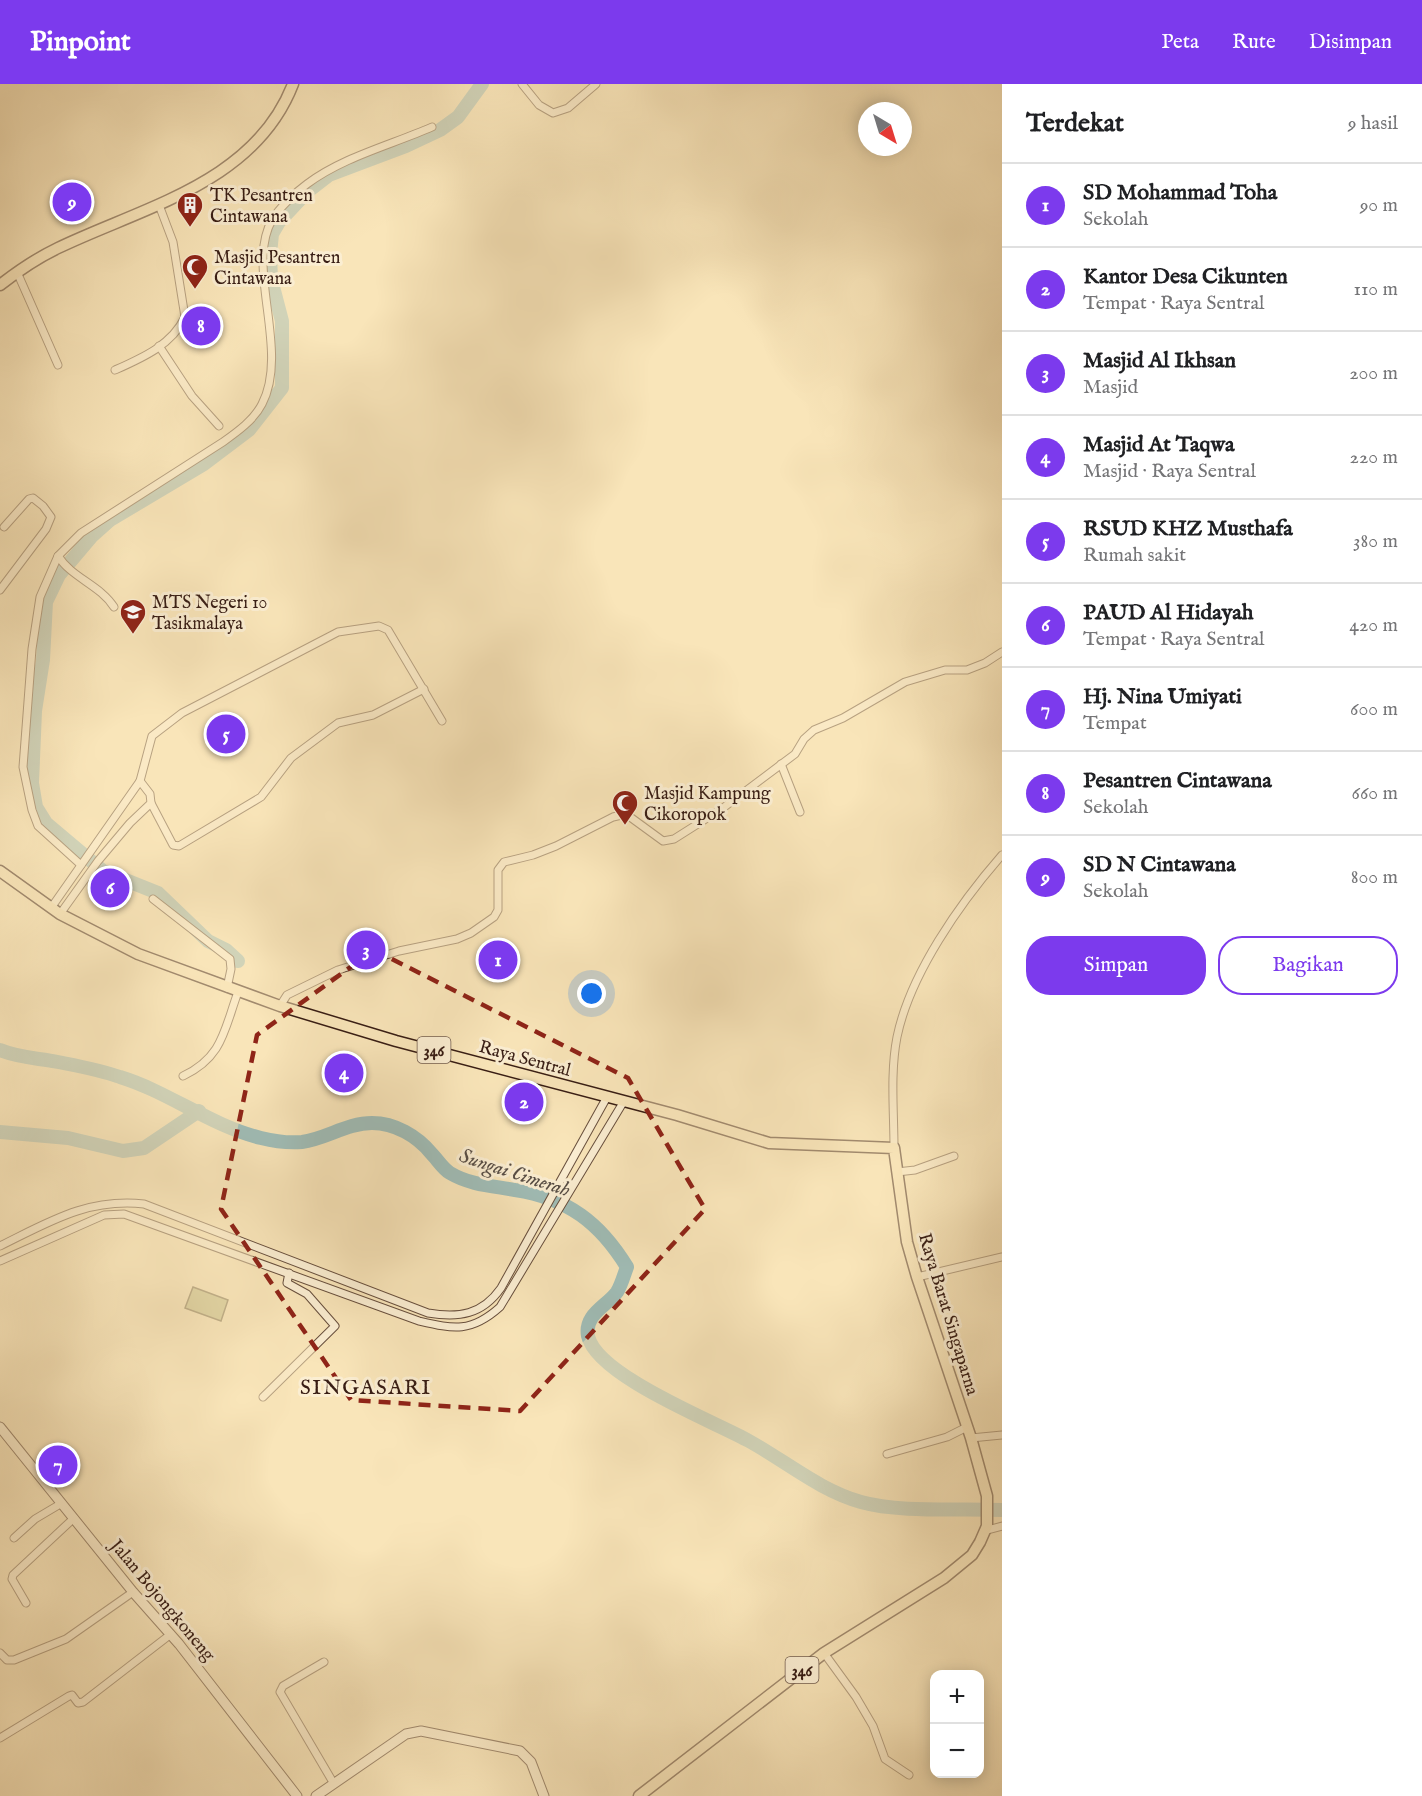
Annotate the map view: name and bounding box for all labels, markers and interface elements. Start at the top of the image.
text: Pinpoint [30,25,131,60]
text: Peta [1161,29,1199,56]
text: Rute [1232,29,1276,56]
text: Disimpan [1309,29,1392,56]
north arrow [858,102,912,156]
text: Terdekat [1026,107,1124,140]
text: 9 hasil [1348,111,1398,136]
text: SD Mohammad Toha [1083,179,1277,207]
pin: 9 [52,180,92,224]
place label: TK Pesantren Cintawana [210,185,313,229]
building icon: TK Pesantren Cintawana [175,190,205,228]
text: 1 [1042,193,1049,218]
text: 90 m [1360,193,1398,218]
text: Sekolah [1083,207,1148,232]
place label: Masjid Pesantren Cintawana [214,247,341,291]
mosque icon: Masjid Pesantren Cintawana [180,252,210,290]
text: Kantor Desa Cikunten [1083,263,1288,291]
text: 2 [1041,277,1050,302]
text: 110 m [1354,277,1398,302]
text: Tempat · Raya Sentral [1083,291,1265,316]
pin: 8 [182,304,220,348]
text: Masjid Al Ikhsan [1083,347,1236,375]
text: 3 [1042,361,1049,386]
text: 200 m [1349,361,1398,386]
text: Masjid [1083,375,1138,400]
text: Masjid At Taqwa [1083,431,1234,459]
text: 4 [1041,445,1050,470]
text: 220 m [1350,445,1398,470]
text: Masjid · Raya Sentral [1083,459,1256,484]
text: RSUD KHZ Musthafa [1083,515,1293,543]
text: 5 [1042,529,1049,554]
text: 380 m [1353,529,1398,554]
text: Rumah sakit [1083,543,1186,568]
place label: MTS Negeri 10 Tasikmalaya [152,592,267,636]
school or university icon: MTS Negeri 10 Tasikmalaya [118,597,148,635]
text: PAUD Al Hidayah [1083,599,1254,627]
text: 6 [1041,613,1050,638]
text: 420 m [1349,613,1398,638]
text: Tempat · Raya Sentral [1083,627,1265,652]
text: Hj. Nina Umiyati [1083,683,1242,711]
text: 7 [1041,697,1050,722]
text: 600 m [1350,697,1398,722]
text: Tempat [1083,711,1147,736]
pin: 5 [206,712,246,756]
text: Pesantren Cintawana [1083,767,1272,795]
text: 8 [1042,781,1049,806]
text: 660 m [1351,781,1398,806]
place label: Masjid Kampung Cikoropok [644,783,771,827]
mosque icon: Masjid Kampung Cikoropok [610,788,640,826]
text: Sekolah [1083,795,1148,820]
text: SD N Cintawana [1083,851,1236,879]
text: 9 [1041,865,1050,890]
text: 800 m [1351,865,1398,890]
pin: 6 [90,866,130,910]
text: Sekolah [1083,879,1148,904]
pin: 3 [346,928,386,972]
button: Simpan [1026,936,1206,995]
button: Bagikan [1218,936,1398,995]
pin: 1 [478,938,518,982]
your location [577,979,606,1008]
street label: Raya Sentral [476,1036,573,1083]
road number: 346 [418,1037,450,1063]
pin: 4 [324,1050,364,1096]
pin: 2 [504,1080,544,1124]
water label: Sungai Cimerah [456,1144,574,1204]
street label: Raya Barat Singaparna [912,1231,983,1399]
district label: SINGASARI [300,1375,432,1402]
pin: 7 [38,1442,78,1488]
street label: Jalan Bojongkoneng [103,1534,220,1667]
road number: 346 [786,1657,818,1683]
map controls [930,1670,984,1778]
button: + [930,1670,984,1724]
button: − [930,1724,984,1778]

